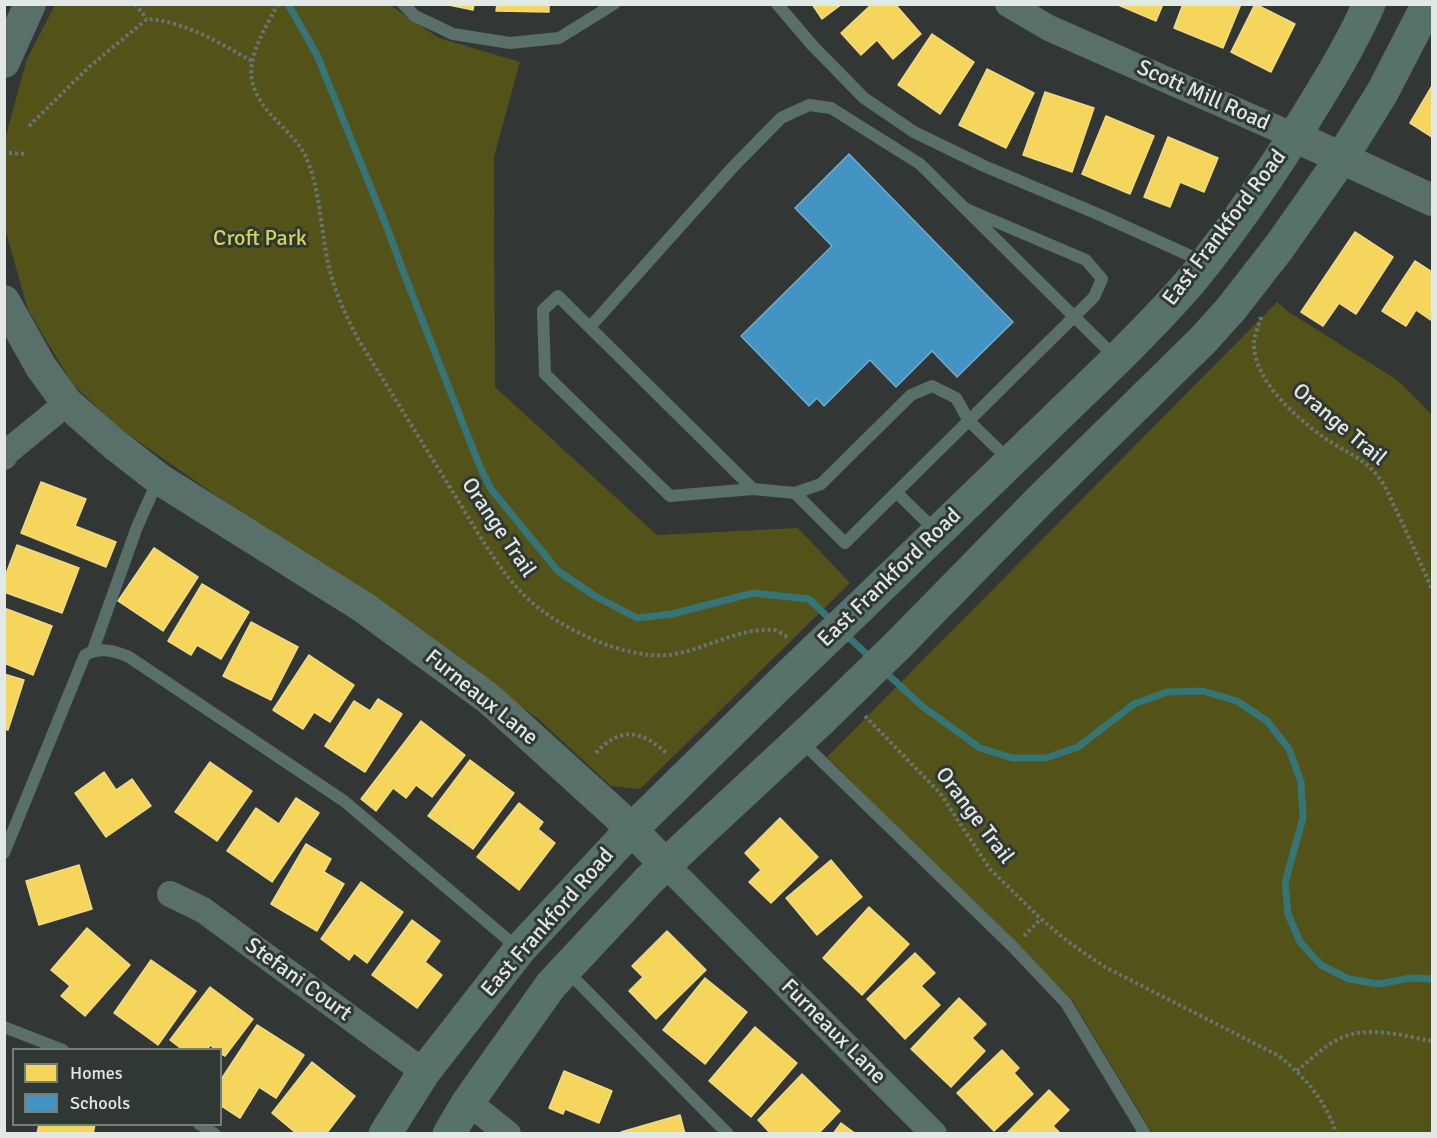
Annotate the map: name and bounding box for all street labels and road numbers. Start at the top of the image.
street label: Scott Mill Road [1133,55,1273,137]
street label: East Frankford Road [1158,145,1292,311]
street label: Orange Trail [1287,378,1391,472]
street label: Orange Trail [455,473,541,583]
street label: East Frankford Road [813,503,967,653]
street label: Furneaux Lane [419,644,543,752]
street label: Orange Trail [929,762,1019,870]
street label: East Frankford Road [476,843,620,1003]
street label: Stefani Court [240,933,356,1027]
street label: Furneaux Lane [775,974,891,1090]

